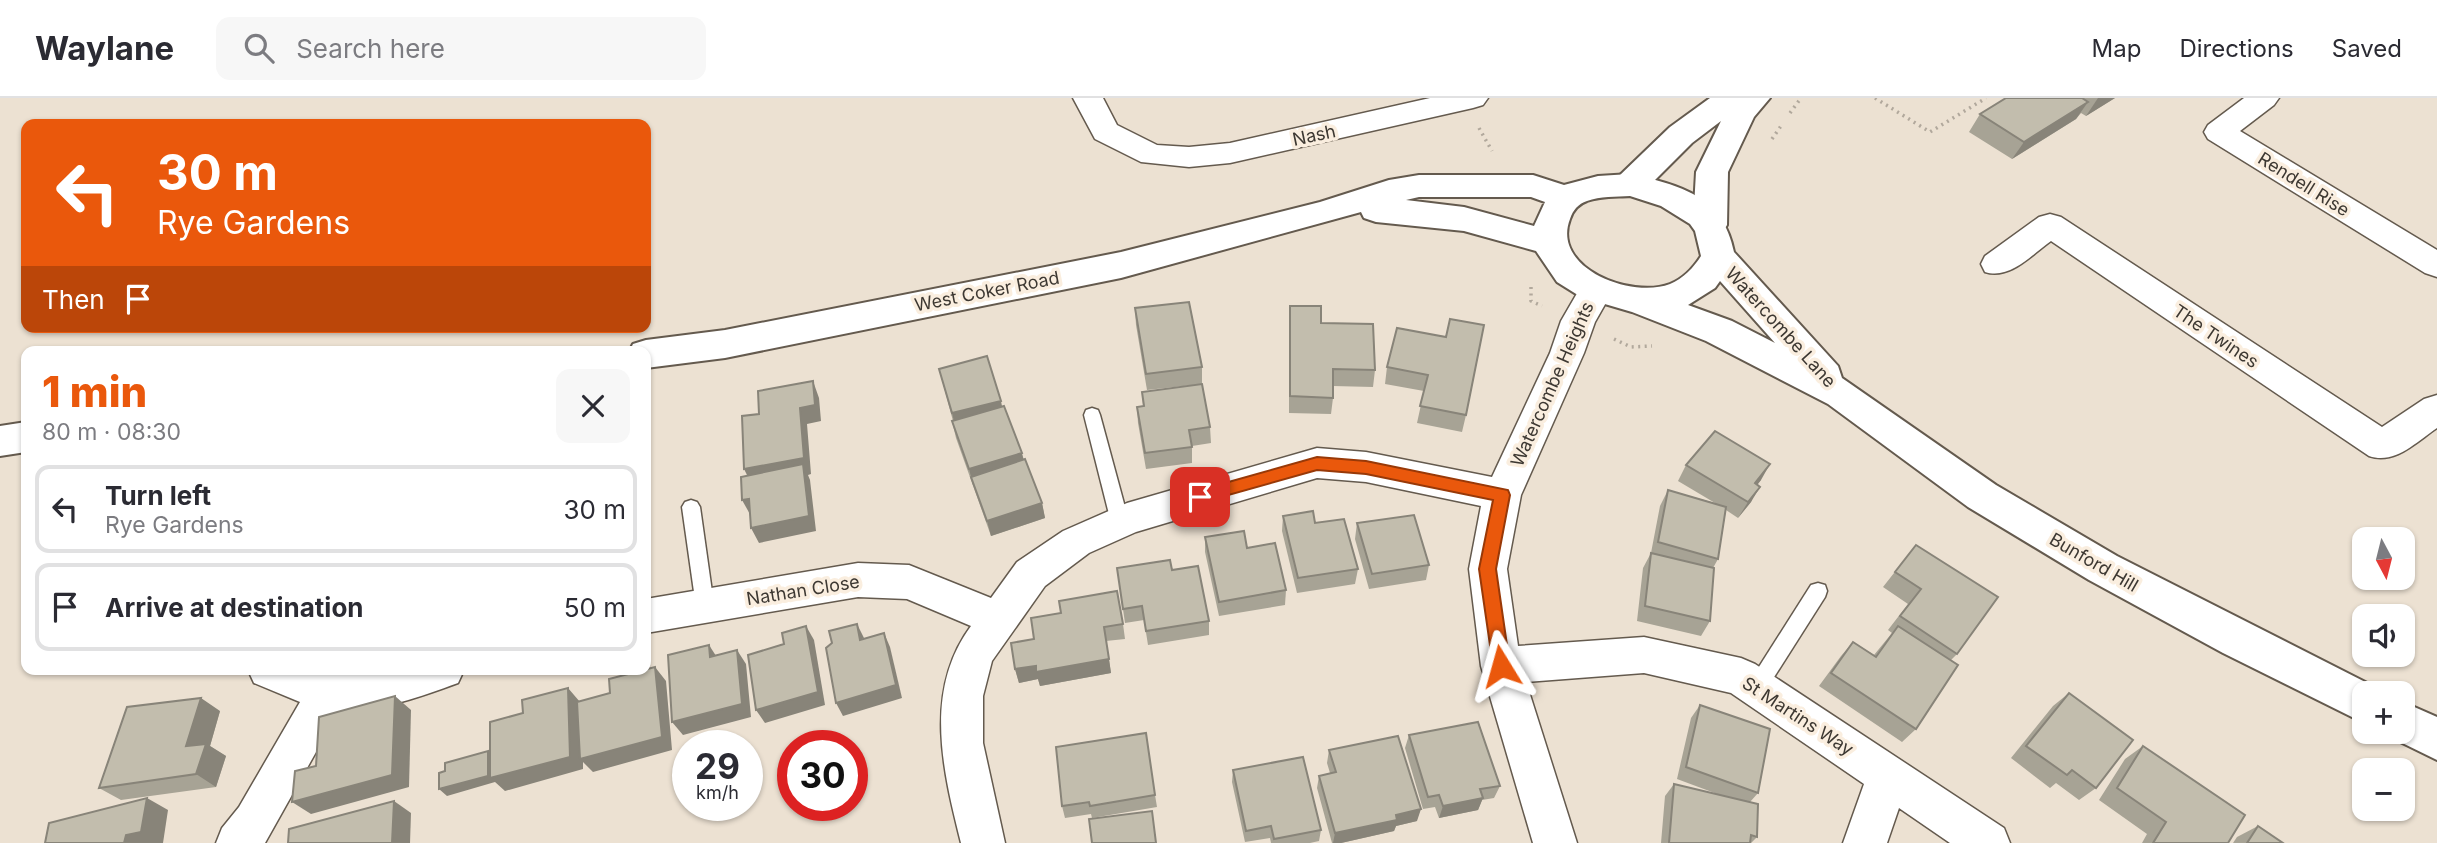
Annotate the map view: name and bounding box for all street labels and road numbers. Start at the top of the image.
street label: Nash [1290,120,1338,150]
street label: Rendell Rise [2254,148,2354,220]
street label: Watercombe Lane [1722,263,1840,391]
street label: West Coker Road [913,267,1061,315]
street label: Watercombe Heights [1506,298,1598,470]
street label: The Twines [2169,300,2263,372]
street label: Bunford Hill [2046,528,2142,596]
street label: Nathan Close [745,571,861,609]
street label: St Martins Way [1739,672,1857,760]

